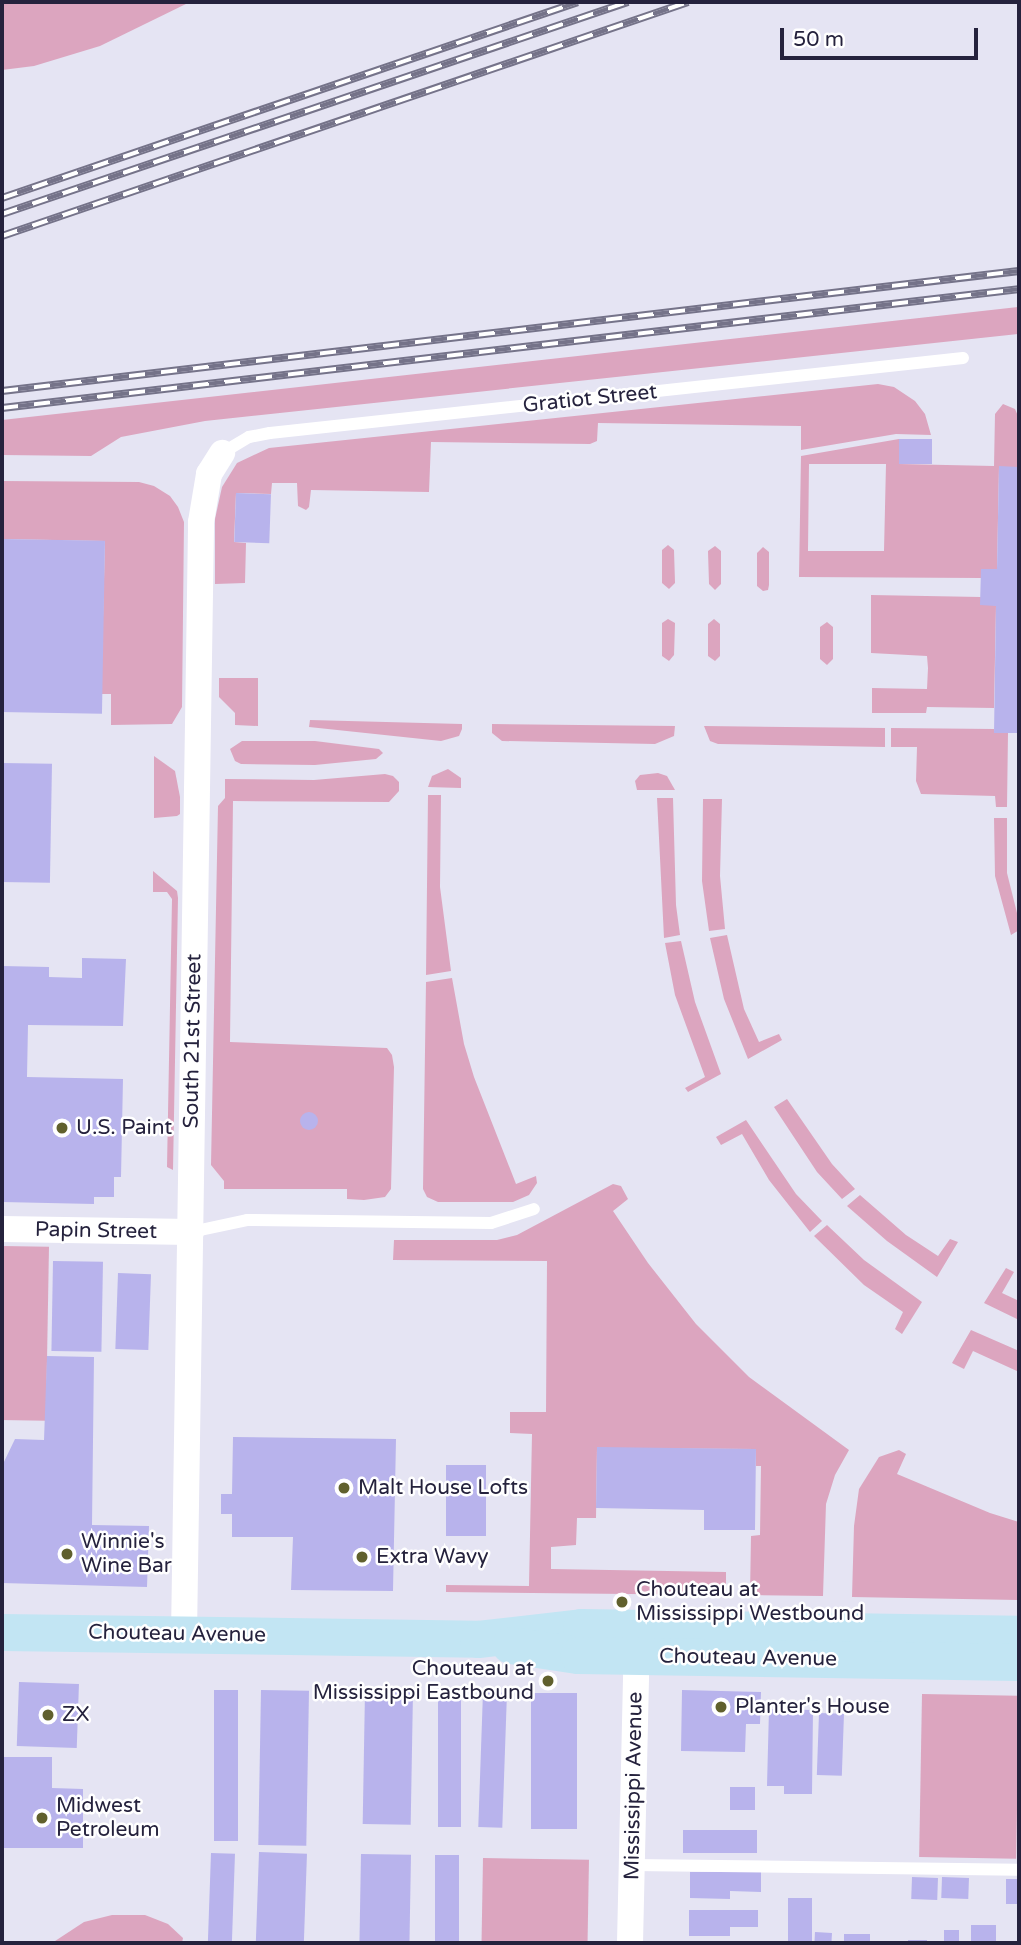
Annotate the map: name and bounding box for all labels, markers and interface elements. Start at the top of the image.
scale bar [783,14,981,58]
text: 50 m [793,27,844,52]
street label: Gratiot Street [522,379,658,419]
street label: South 21st Street [179,953,207,1129]
place label: U.S. Paint [76,1115,172,1141]
marker: U.S. Paint [54,1120,70,1136]
street label: Papin Street [35,1217,157,1245]
place label: Malt House Lofts [358,1475,528,1501]
marker: Malt House Lofts [336,1480,352,1496]
place label: Winnie's Wine Bar [81,1529,172,1579]
place label: Extra Wavy [376,1544,488,1570]
marker: Winnie's Wine Bar [59,1546,75,1562]
marker: Extra Wavy [354,1549,370,1565]
place label: Chouteau at Mississippi Westbound [636,1577,864,1627]
marker: Chouteau at Mississippi Westbound [614,1594,630,1610]
street label: Chouteau Avenue [88,1620,266,1648]
street label: Chouteau Avenue [659,1644,837,1672]
place label: Chouteau at Mississippi Eastbound [313,1656,534,1706]
marker: Chouteau at Mississippi Eastbound [540,1673,556,1689]
street label: Mississippi Avenue [620,1692,648,1880]
place label: Planter's House [735,1694,890,1720]
marker: Planter's House [713,1699,729,1715]
place label: ZX [62,1702,89,1728]
marker: ZX [40,1707,56,1723]
place label: Midwest Petroleum [56,1793,159,1843]
marker: Midwest Petroleum [34,1810,50,1826]

